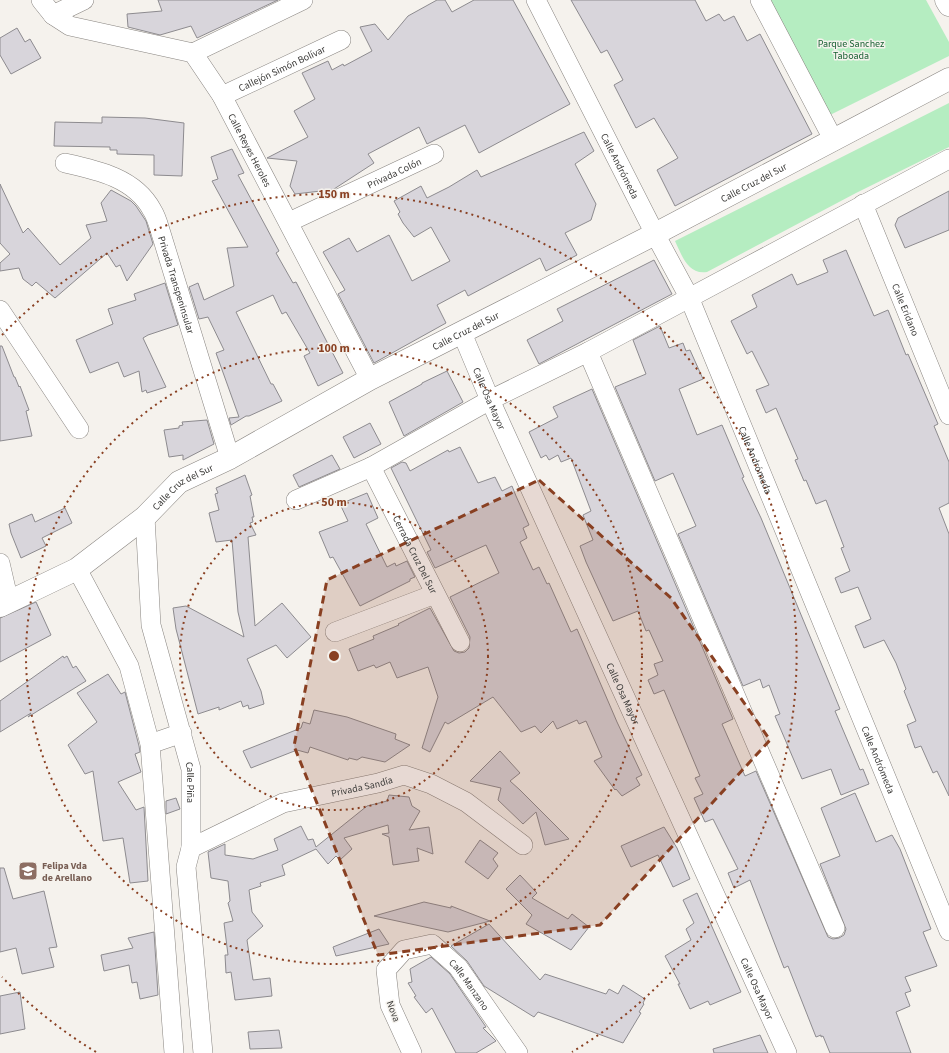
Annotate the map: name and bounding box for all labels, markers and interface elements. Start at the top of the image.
park label: Parque Sanchez Taboada [818,37,884,63]
street label: Callejón Simón Bolívar [236,42,328,95]
street label: Calle Reyes Heroles [224,111,274,190]
street label: Calle Andrómeda [597,131,642,202]
street label: Privada Colón [365,155,424,192]
street label: Calle Cruz del Sur [718,159,790,206]
text: 150 m [318,186,350,203]
street label: Privada Transpeninsular [154,234,198,336]
street label: Calle Eridano [888,282,922,338]
street label: Calle Cruz del Sur [430,308,502,354]
text: 100 m [318,340,350,357]
street label: Calle Osa Mayor [469,365,509,433]
street label: Calle Andrómeda [735,424,775,496]
street label: Calle Cruz del Sur [149,461,216,514]
text: 50 m [321,494,347,511]
street label: Cerrada Cruz Del Sur [389,513,440,597]
centre of rings [327,649,341,663]
street label: Calle Osa Mayor [602,661,643,728]
street label: Calle Andrómeda [858,724,898,796]
street label: Calle Piña [181,760,197,803]
street label: Privada Sandía [330,773,395,801]
place label: Felipa Vda de Arellano [42,859,92,885]
school or university icon: Felipa Vda de Arellano [17,860,39,882]
street label: Calle Manzano [445,956,492,1013]
street label: Calle Osa Mayor [737,956,777,1022]
street label: Nova [383,999,403,1024]

